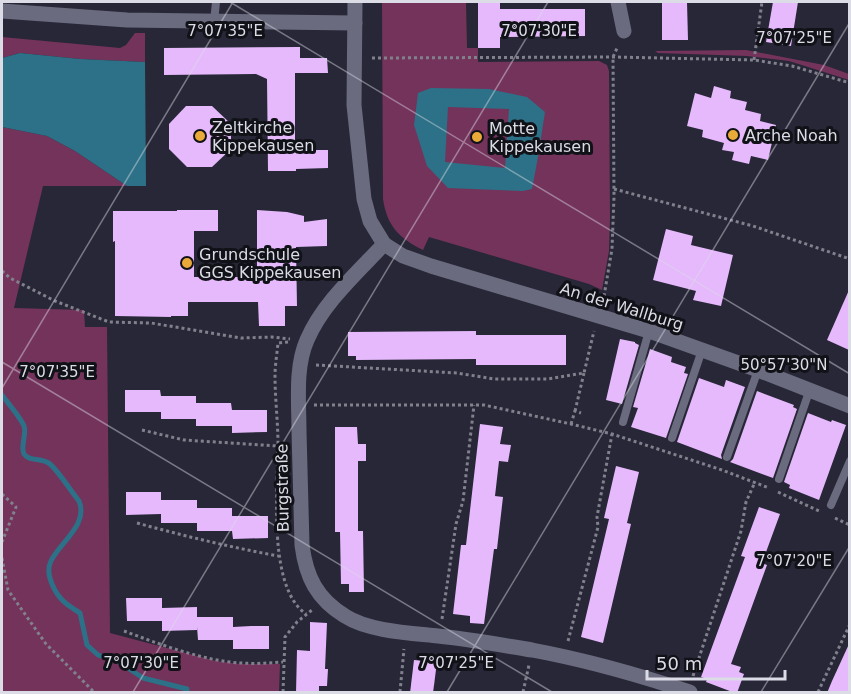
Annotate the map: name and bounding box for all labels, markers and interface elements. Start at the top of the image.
text: 7°07'35"E [187,22,263,40]
text: 7°07'30"E [501,22,577,40]
text: 7°07'25"E [756,29,832,47]
place label: Zeltkirche Kippekausen [212,118,314,155]
place label: Motte Kippekausen [489,119,591,156]
place label: Arche Noah [745,126,838,145]
marker: Arche Noah [726,128,740,142]
marker: Zeltkirche Kippekausen [193,129,207,143]
marker: Motte Kippekausen [470,130,484,144]
place label: Grundschule GGS Kippekausen [199,245,341,282]
marker: Grundschule GGS Kippekausen [180,256,194,270]
street label: An der Wallburg [558,279,686,334]
text: 50°57'30"N [740,356,828,374]
text: 7°07'35"E [19,363,95,381]
street label: Burgstraße [272,444,293,532]
text: 7°07'20"E [756,552,832,570]
scale bar [647,643,785,681]
text: 50 m [656,653,702,674]
text: 7°07'30"E [103,654,179,672]
text: 7°07'25"E [418,654,494,672]

